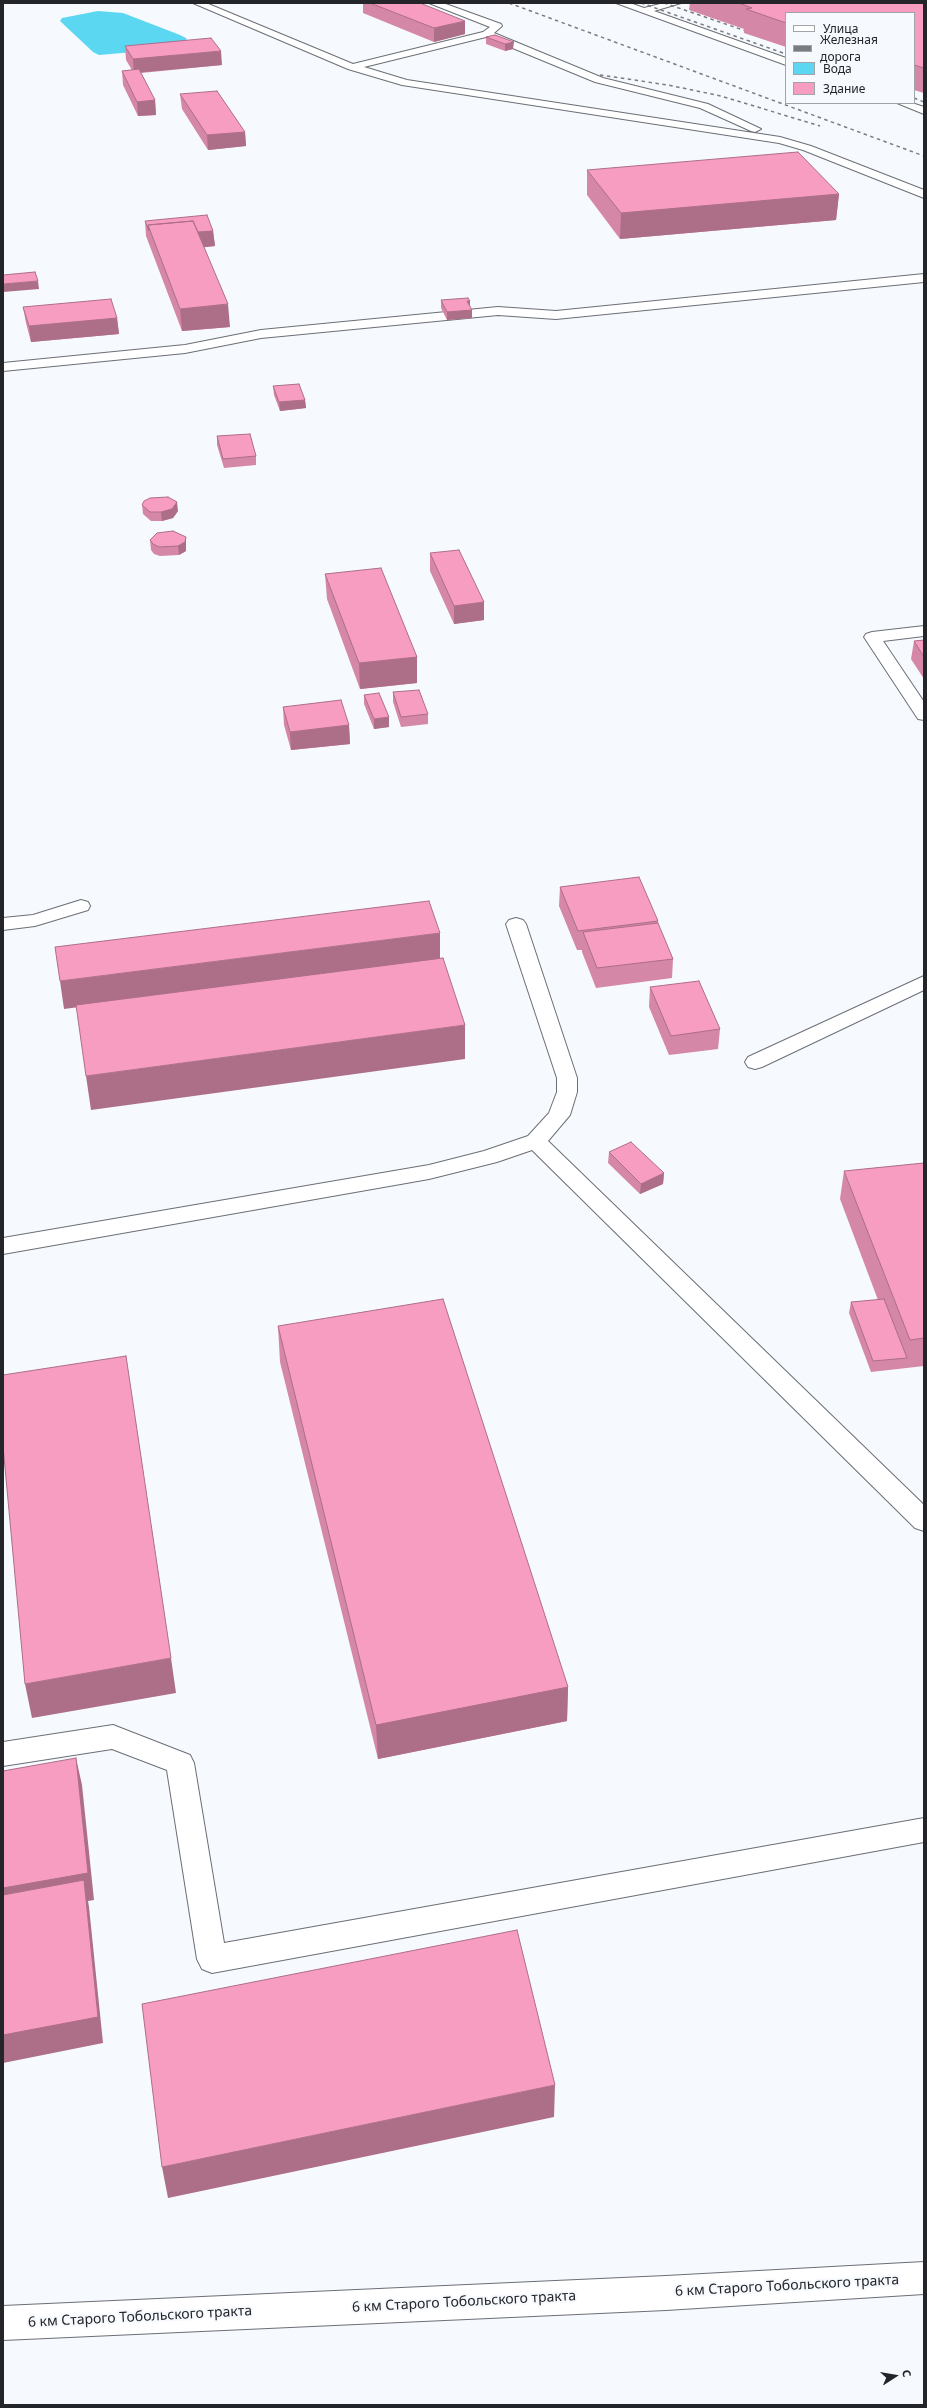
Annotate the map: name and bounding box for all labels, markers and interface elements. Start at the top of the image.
legend [785,12,915,104]
text: Улица [823,20,858,37]
text: Железная дорога [820,31,878,65]
text: Вода [823,60,852,77]
text: Здание [823,80,865,97]
street label: 6 км Старого Тобольского тракта [675,2272,899,2300]
street label: 6 км Старого Тобольского тракта [352,2288,576,2316]
street label: 6 км Старого Тобольского тракта [28,2303,252,2331]
north arrow [875,2356,915,2396]
text: С [899,2368,915,2378]

